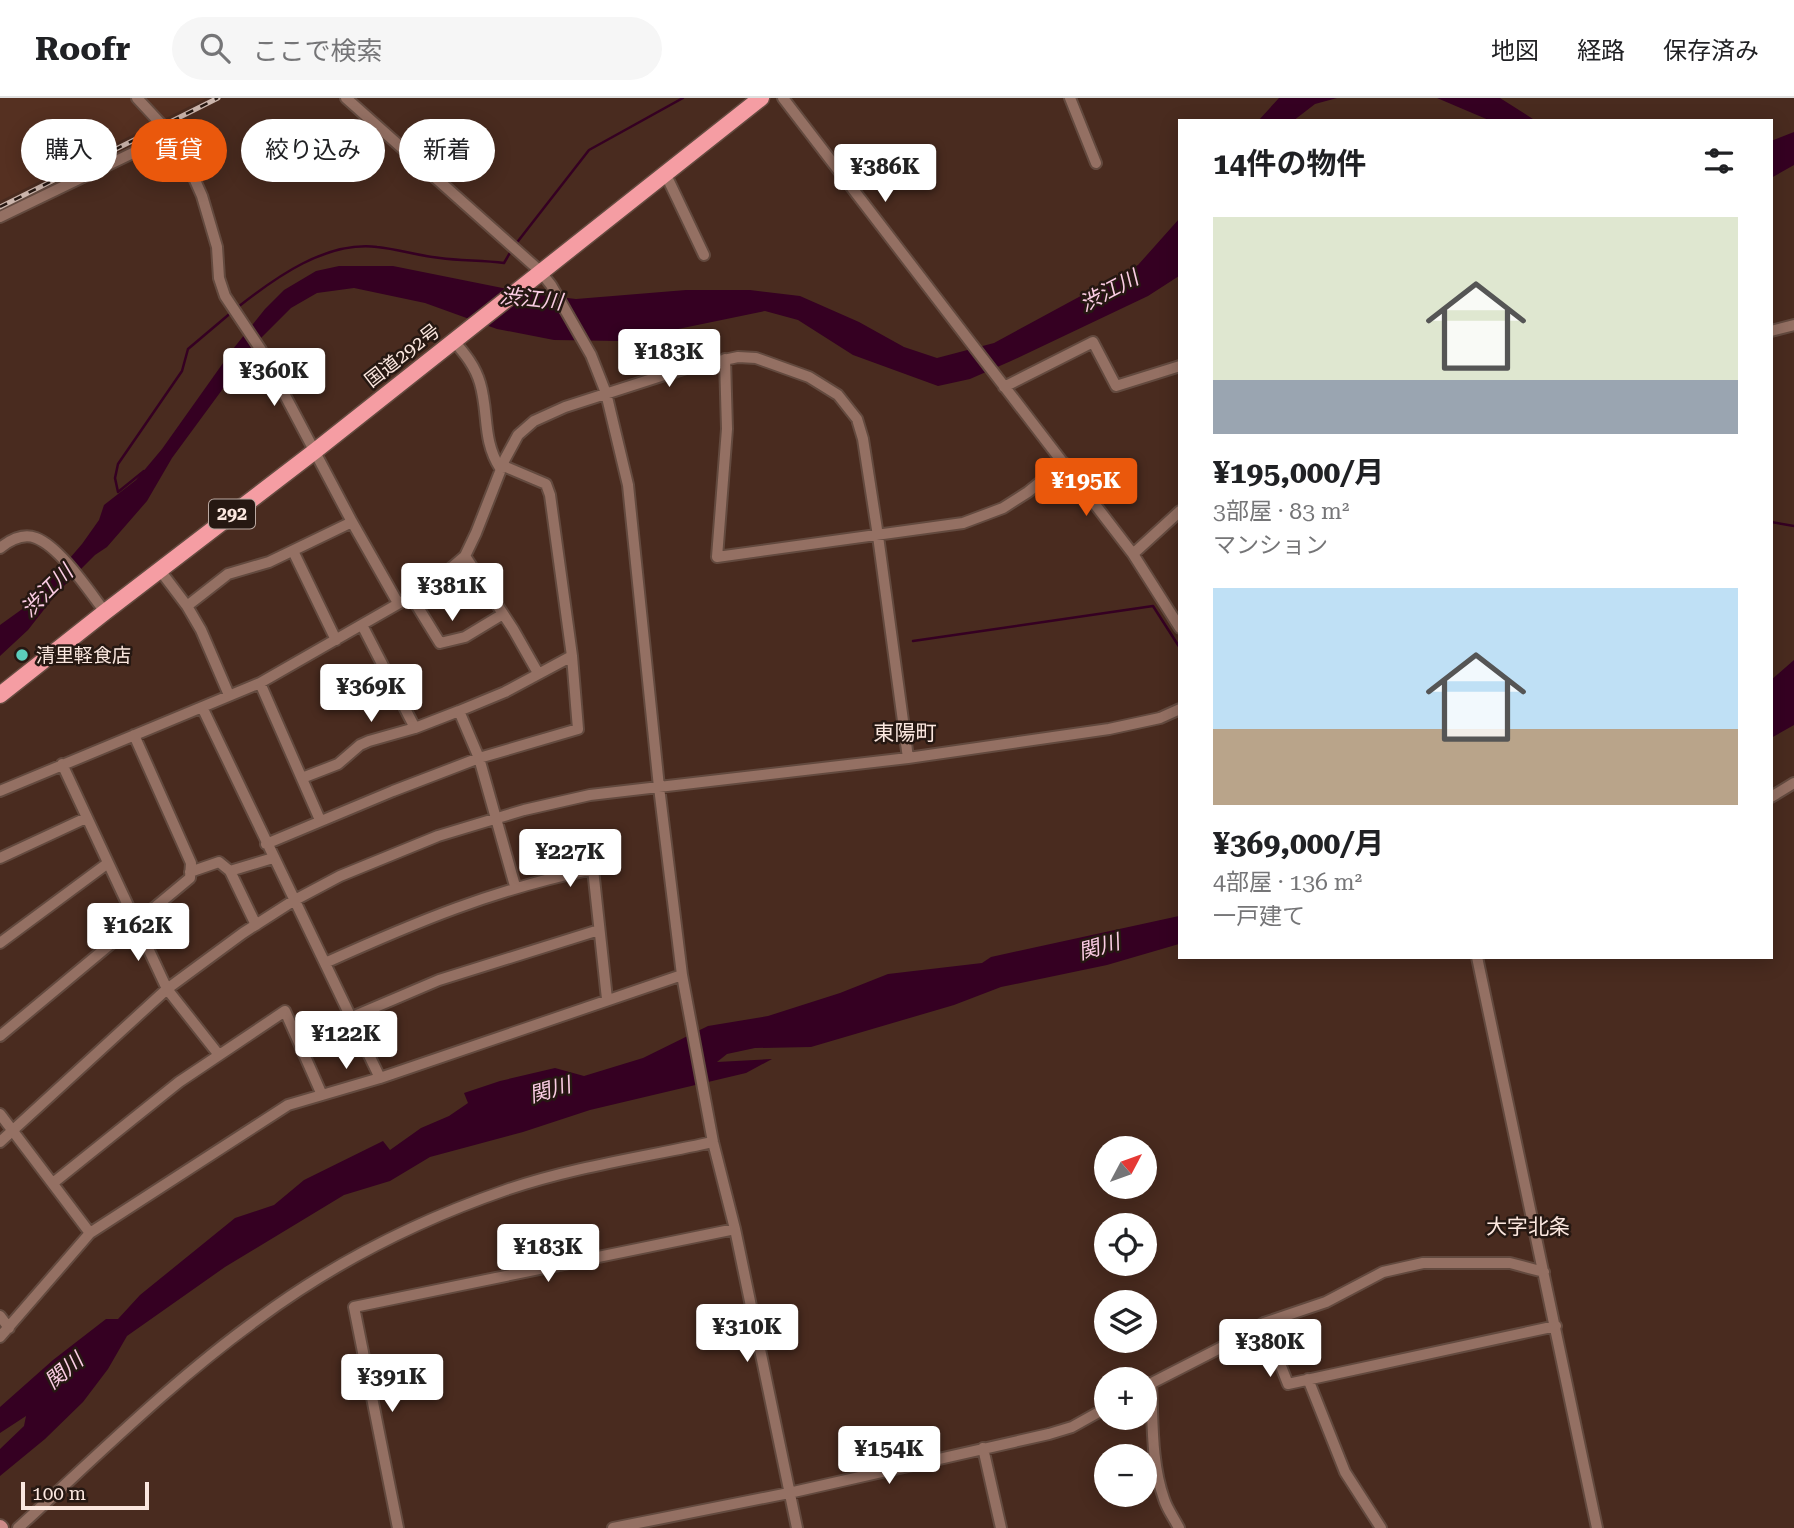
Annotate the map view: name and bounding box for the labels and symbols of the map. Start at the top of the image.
pin: ¥386K [836,144,934,204]
water label: 渋江川 [1076,265,1144,316]
water label: 渋江川 [498,284,566,314]
street label: 国道292号 [360,319,444,392]
pin: ¥183K [620,330,718,389]
pin: ¥360K [225,348,323,408]
pin: ¥195K [1037,458,1135,518]
road number: 292 [209,500,255,528]
water label: 渋江川 [16,559,79,622]
pin: ¥381K [403,564,501,623]
place label: 清里軽食店 [36,644,131,667]
marker: 清里軽食店 [14,647,30,663]
pin: ¥369K [322,664,420,724]
district label: 東陽町 [874,721,937,745]
pin: ¥227K [521,830,619,889]
pin: ¥162K [89,904,187,963]
water label: 関川 [1076,929,1124,964]
pin: ¥122K [297,1012,395,1071]
water label: 関川 [527,1072,575,1107]
north arrow [1094,1136,1157,1199]
district label: 大字北条 [1486,1215,1570,1239]
pin: ¥183K [499,1224,597,1284]
pin: ¥310K [698,1304,796,1364]
pin: ¥380K [1221,1320,1319,1379]
water label: 関川 [40,1347,89,1394]
pin: ¥391K [343,1354,441,1414]
pin: ¥154K [840,1426,938,1486]
scale bar [21,1479,149,1511]

